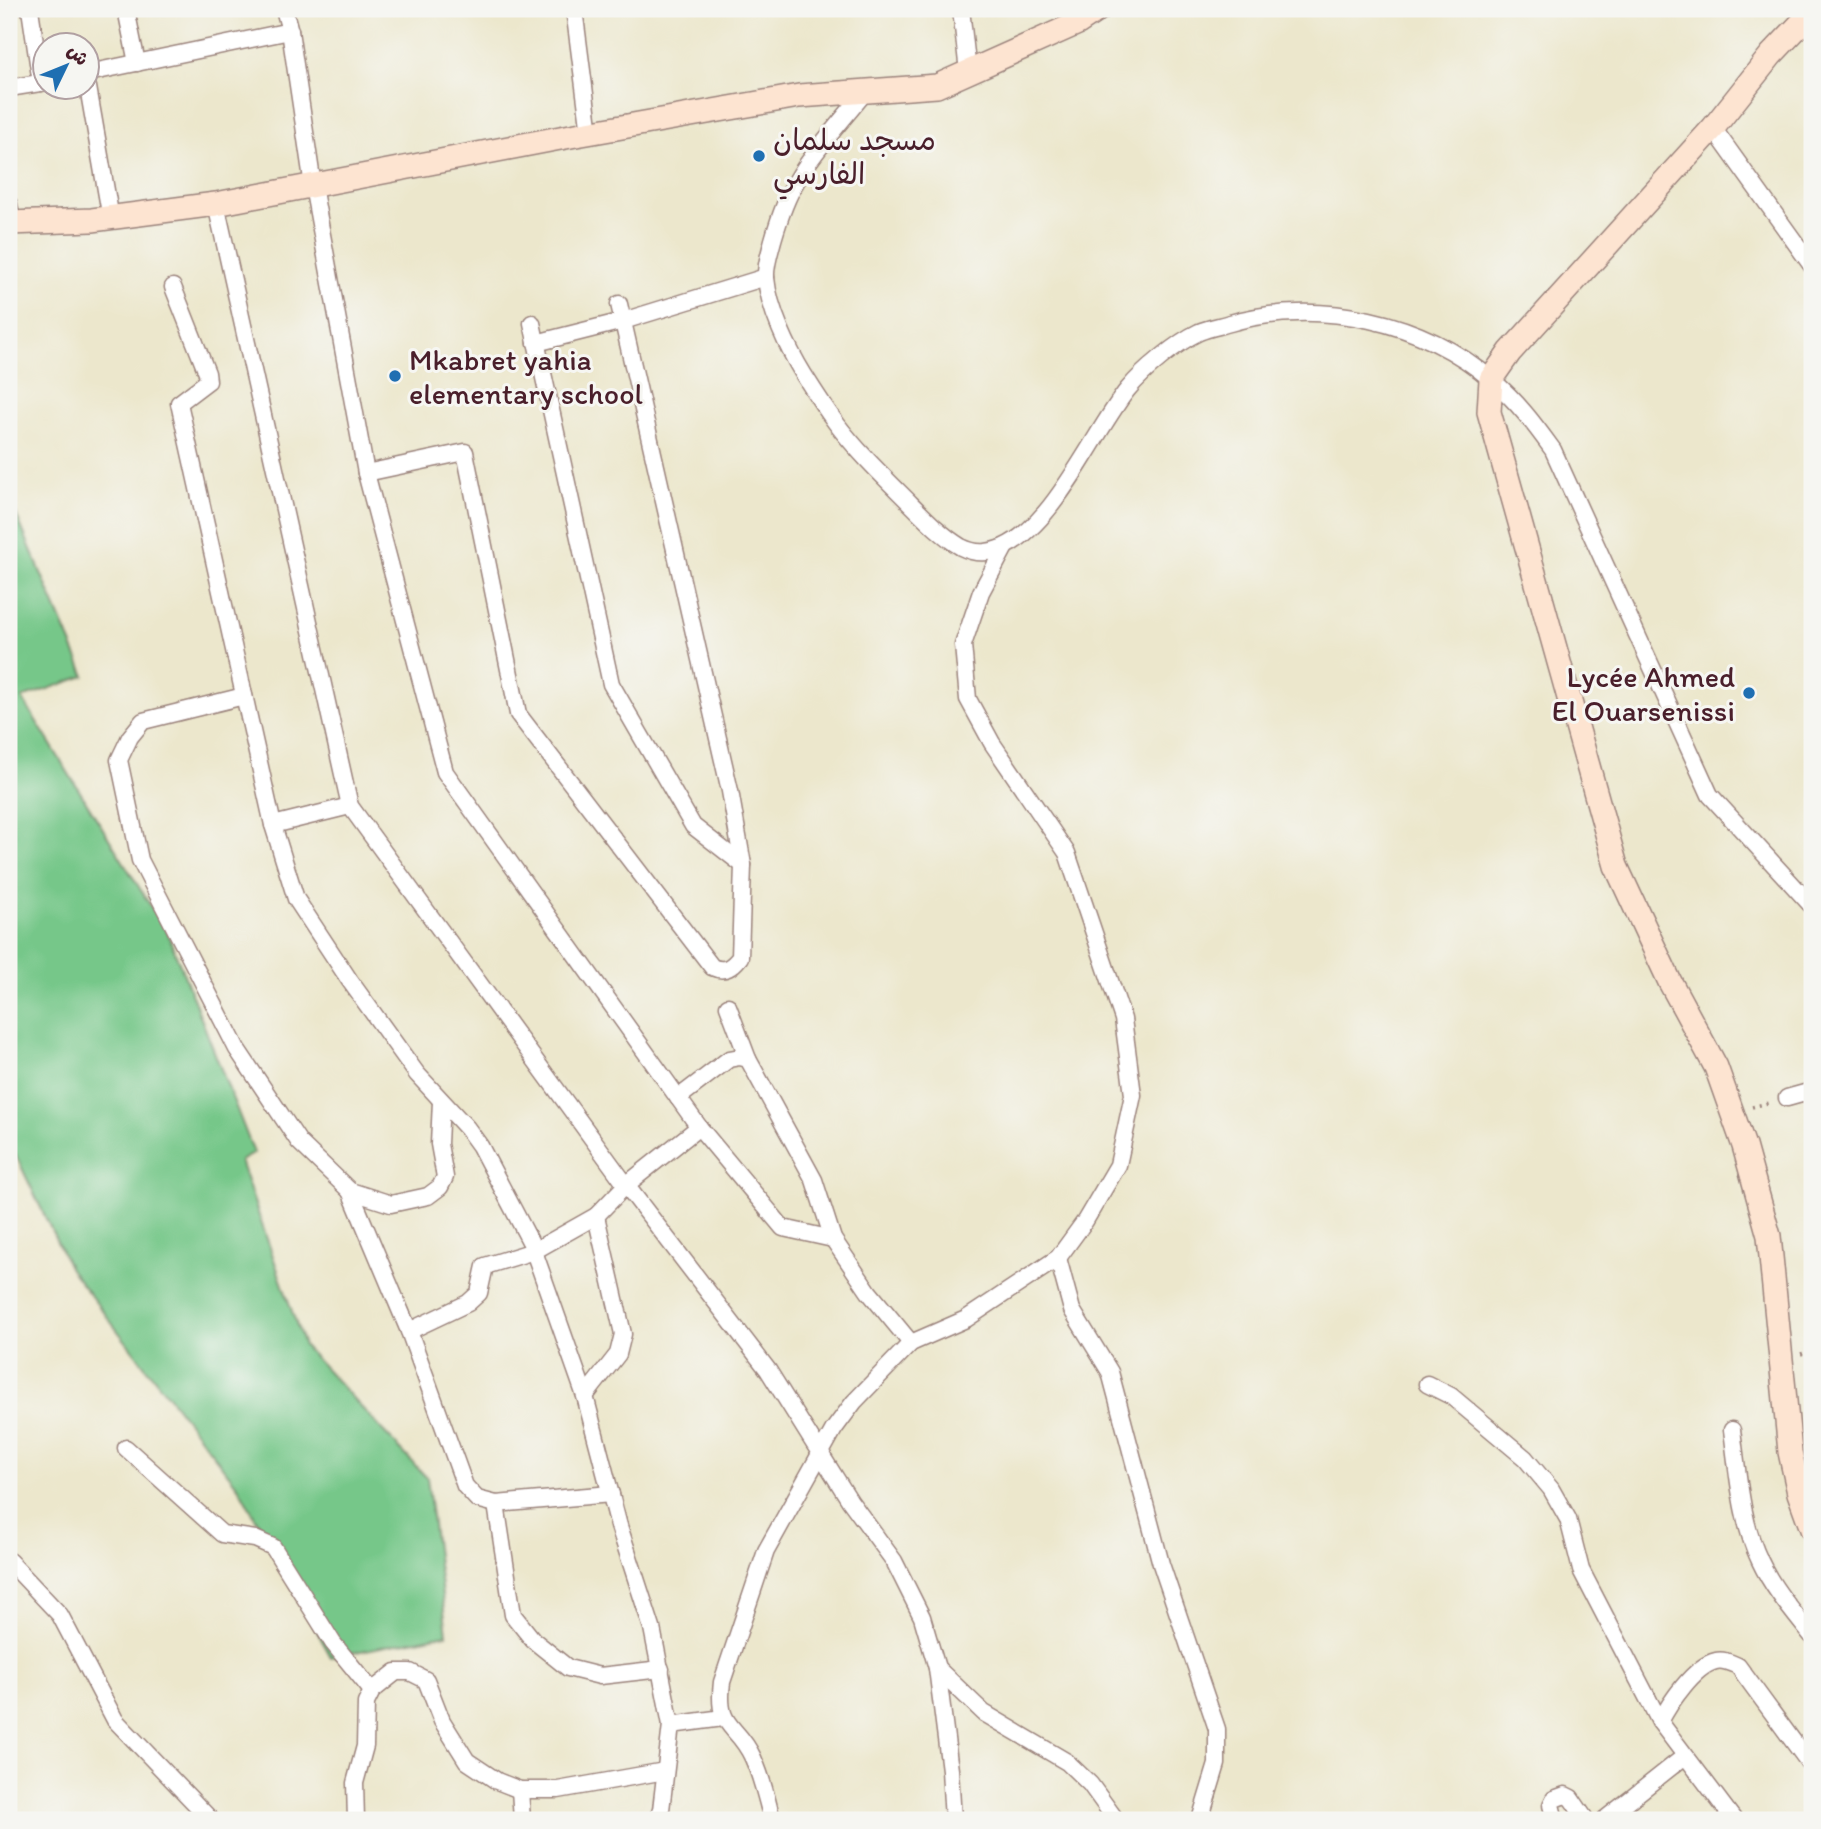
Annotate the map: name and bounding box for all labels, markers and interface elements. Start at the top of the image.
north arrow [32,32,102,102]
text: ش [63,39,94,70]
place label: مسجد سلمان الفارسي [773,121,936,200]
marker: مسجد سلمان الفارسي [751,148,767,164]
place label: Mkabret yahia elementary school [409,341,643,412]
marker: Mkabret yahia elementary school [387,368,403,384]
place label: Lycée Ahmed El Ouarsenissi [1552,658,1735,729]
marker: Lycée Ahmed El Ouarsenissi [1741,685,1757,701]

